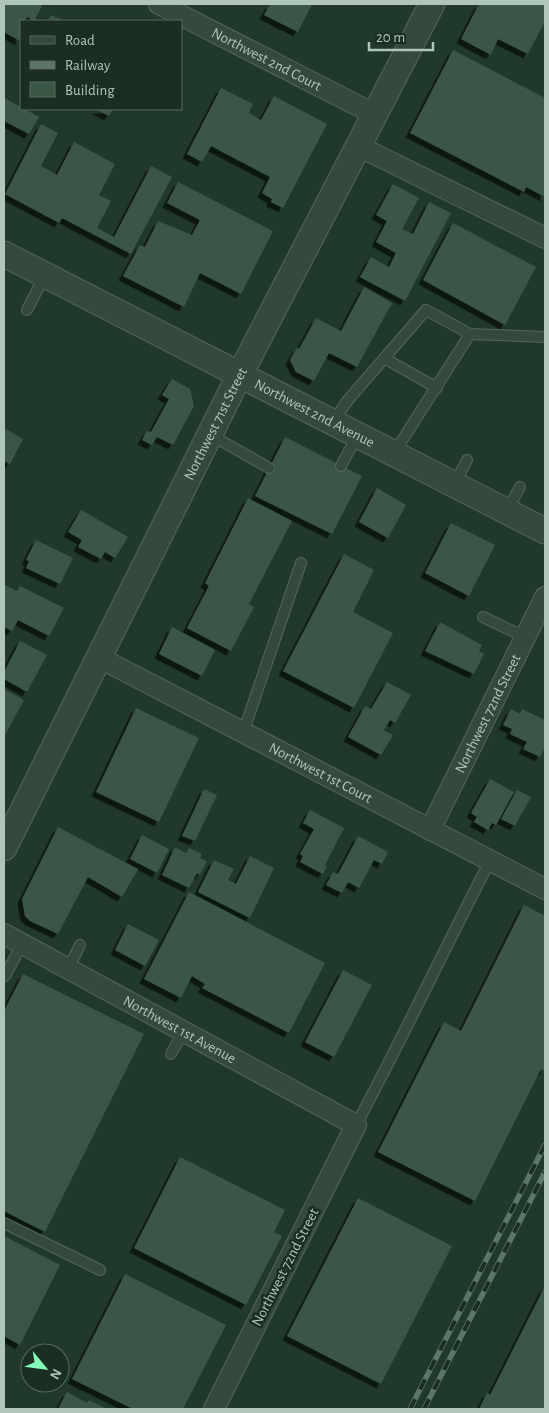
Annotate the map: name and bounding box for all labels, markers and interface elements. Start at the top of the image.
legend [20,20,182,110]
scale bar [369,20,433,52]
street label: Northwest 2nd Court [209,25,324,94]
text: 20 m [376,30,405,45]
text: Road [65,33,95,48]
text: Railway [65,58,111,73]
text: Building [65,83,115,98]
street label: Northwest 71st Street [181,365,250,483]
street label: Northwest 2nd Avenue [252,377,377,450]
street label: Northwest 72nd Street [452,652,524,775]
street label: Northwest 1st Court [266,740,375,806]
street label: Northwest 1st Avenue [121,993,238,1066]
street label: Northwest 72nd Street [249,1206,322,1329]
north arrow [20,1343,70,1393]
text: N [47,1366,64,1381]

